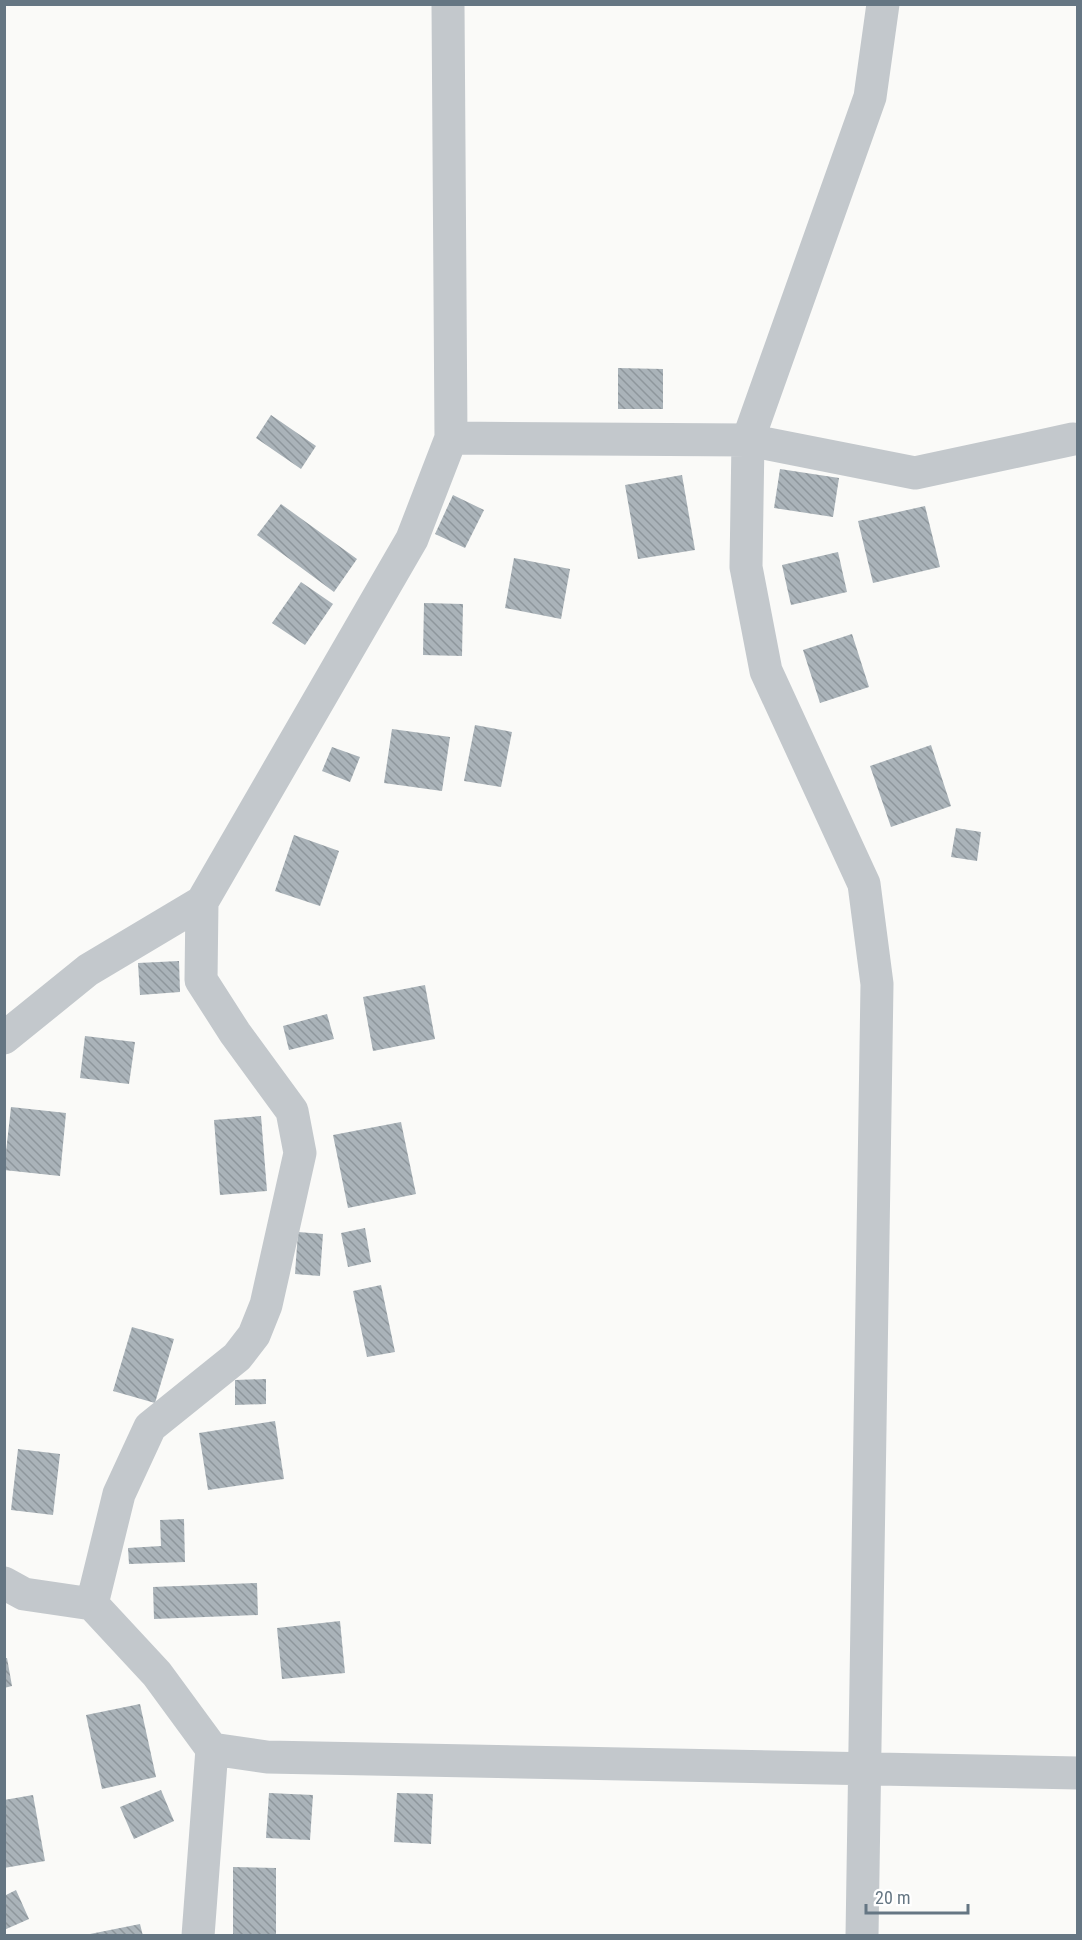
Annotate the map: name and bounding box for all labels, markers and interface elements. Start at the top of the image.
scale bar [866,1877,968,1915]
text: 20 m [875,1887,910,1908]

